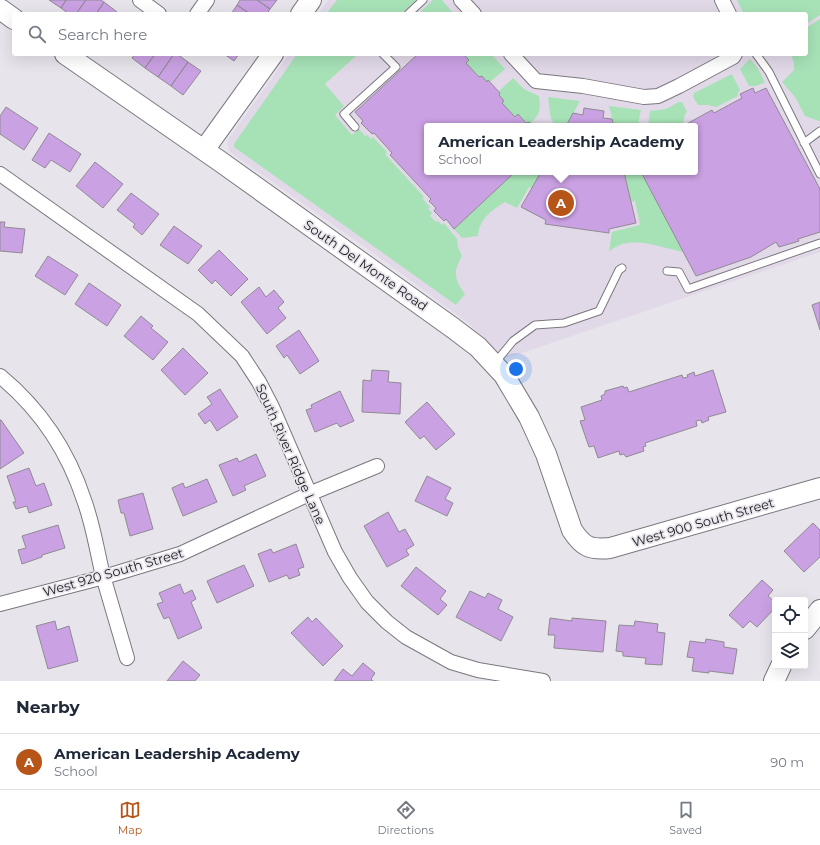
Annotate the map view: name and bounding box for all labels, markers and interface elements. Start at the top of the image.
search box [12,12,808,56]
icon: search [26,23,48,45]
text: Search here [58,25,147,44]
popup [424,123,698,175]
text: American Leadership Academy [438,132,684,151]
text: School [438,151,482,167]
pin: A [548,188,574,218]
street label: South Del Monte Road [301,216,431,314]
your location [506,359,526,379]
street label: South River Ridge Lane [253,381,329,527]
street label: West 900 South Street [630,494,776,550]
street label: West 920 South Street [41,544,185,600]
map controls [772,597,808,669]
button: locate [772,597,808,633]
button: layers [772,633,808,669]
text: Nearby [16,697,80,717]
text: American Leadership Academy [54,744,300,763]
text: A [24,754,34,770]
text: 90 m [770,754,804,770]
text: School [54,763,98,779]
tab: Map [118,799,142,837]
tab: Directions [378,799,434,837]
tab: Saved [669,799,702,837]

